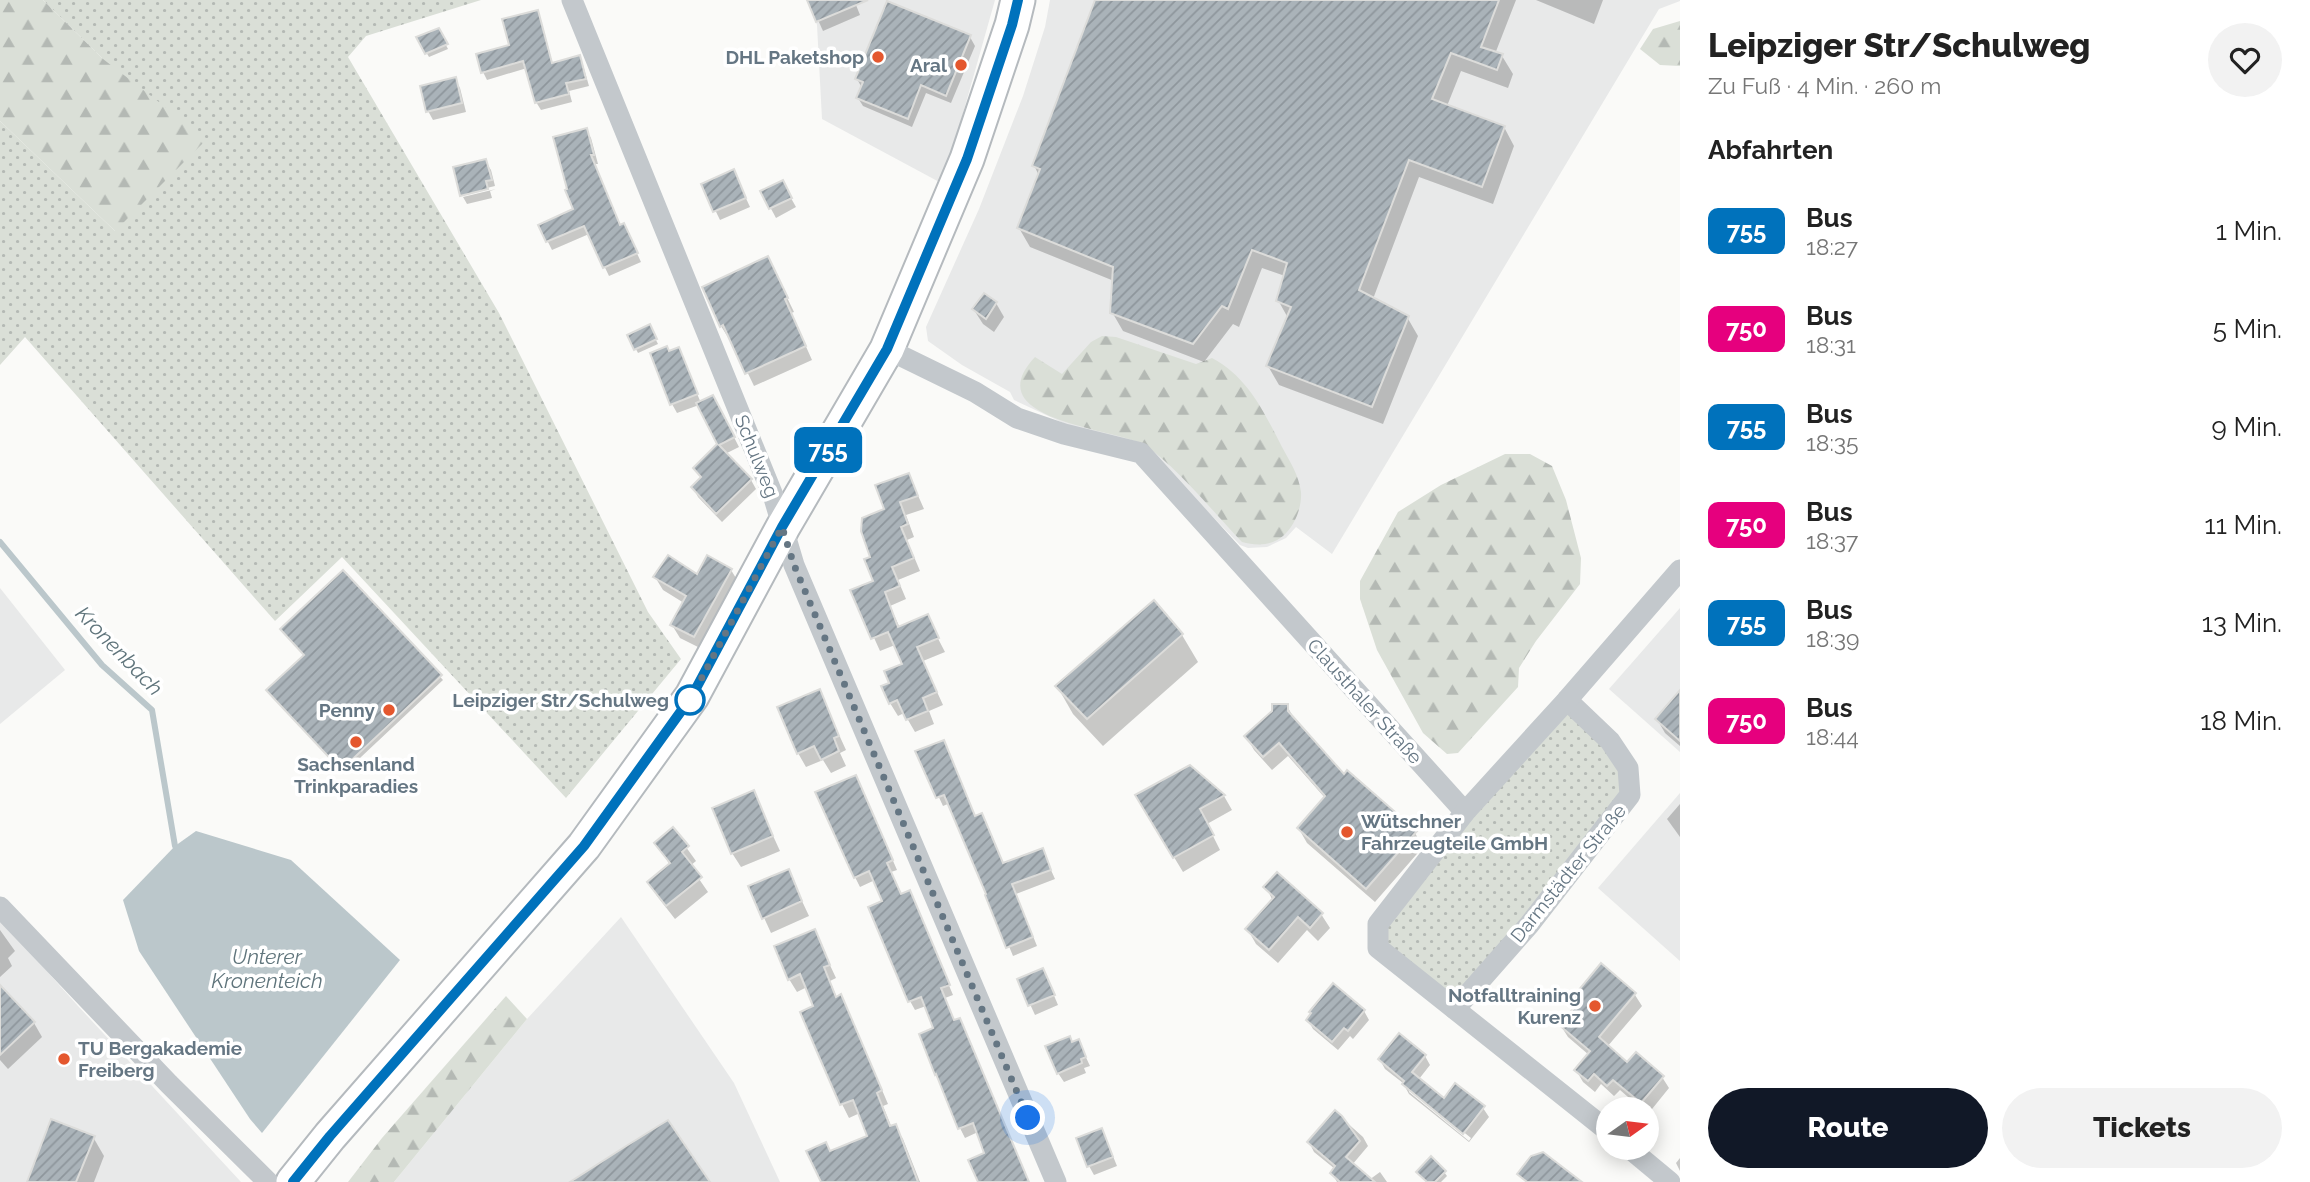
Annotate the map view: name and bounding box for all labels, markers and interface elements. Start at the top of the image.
button: heart [2208,23,2282,97]
text: Leipziger Str/Schulweg [1708,26,2090,65]
place label: DHL Paketshop [725,46,864,68]
marker: DHL Paketshop [870,49,886,65]
place label: Aral [910,54,948,76]
marker: Aral [953,57,969,73]
text: Zu Fuß · 4 Min. · 260 m [1708,72,1941,99]
text: Abfahrten [1708,135,1833,165]
text: Bus [1806,203,1853,233]
text: 755 [1727,216,1766,245]
text: 1 Min. [2216,216,2282,246]
text: 18:27 [1806,233,1858,260]
text: Bus [1806,301,1853,331]
text: 750 [1726,314,1767,343]
text: 5 Min. [2213,314,2282,344]
text: 18:31 [1806,331,1856,358]
text: Bus [1806,399,1853,429]
street label: Schulweg [730,411,784,501]
text: 755 [1727,412,1766,441]
text: 9 Min. [2212,412,2282,442]
line badge: 755 [788,427,868,473]
text: 18:35 [1806,429,1859,456]
text: 755 [808,435,848,464]
text: Bus [1806,497,1853,527]
text: 750 [1726,510,1767,539]
text: 11 Min. [2205,510,2282,540]
text: 18:37 [1806,527,1858,554]
text: Bus [1806,595,1853,625]
water label: Kronenbach [71,601,168,700]
text: 755 [1727,608,1766,637]
text: 13 Min. [2202,608,2282,638]
text: 18:39 [1806,625,1860,652]
street label: Clausthaler Straße [1303,634,1427,768]
marker: Leipziger Str/Schulweg [675,685,705,715]
place label: Leipziger Str/Schulweg [452,689,669,711]
text: Bus [1806,693,1853,723]
place label: Penny [319,699,376,721]
marker: Penny [381,702,397,718]
text: 750 [1726,706,1767,735]
text: 18 Min. [2200,706,2282,736]
text: 18:44 [1806,723,1859,750]
marker: Sachsenland Trinkparadies [348,734,364,750]
place label: Sachsenland Trinkparadies [294,753,418,797]
street label: Darmstädter Straße [1506,800,1630,946]
place label: Wütschner Fahrzeugteile GmbH [1361,810,1548,854]
marker: Wütschner Fahrzeugteile GmbH [1339,824,1355,840]
water label: Unterer Kronenteich [211,944,323,993]
place label: Notfalltraining Kurenz [1448,984,1581,1028]
marker: Notfalltraining Kurenz [1587,998,1603,1014]
place label: TU Bergakademie Freiberg [78,1037,242,1081]
marker: TU Bergakademie Freiberg [56,1051,72,1067]
button: Route [1708,1088,1988,1168]
button: Tickets [2002,1088,2282,1168]
north arrow [1596,1097,1659,1160]
map controls [1596,1097,1659,1160]
your location [1010,1100,1045,1135]

